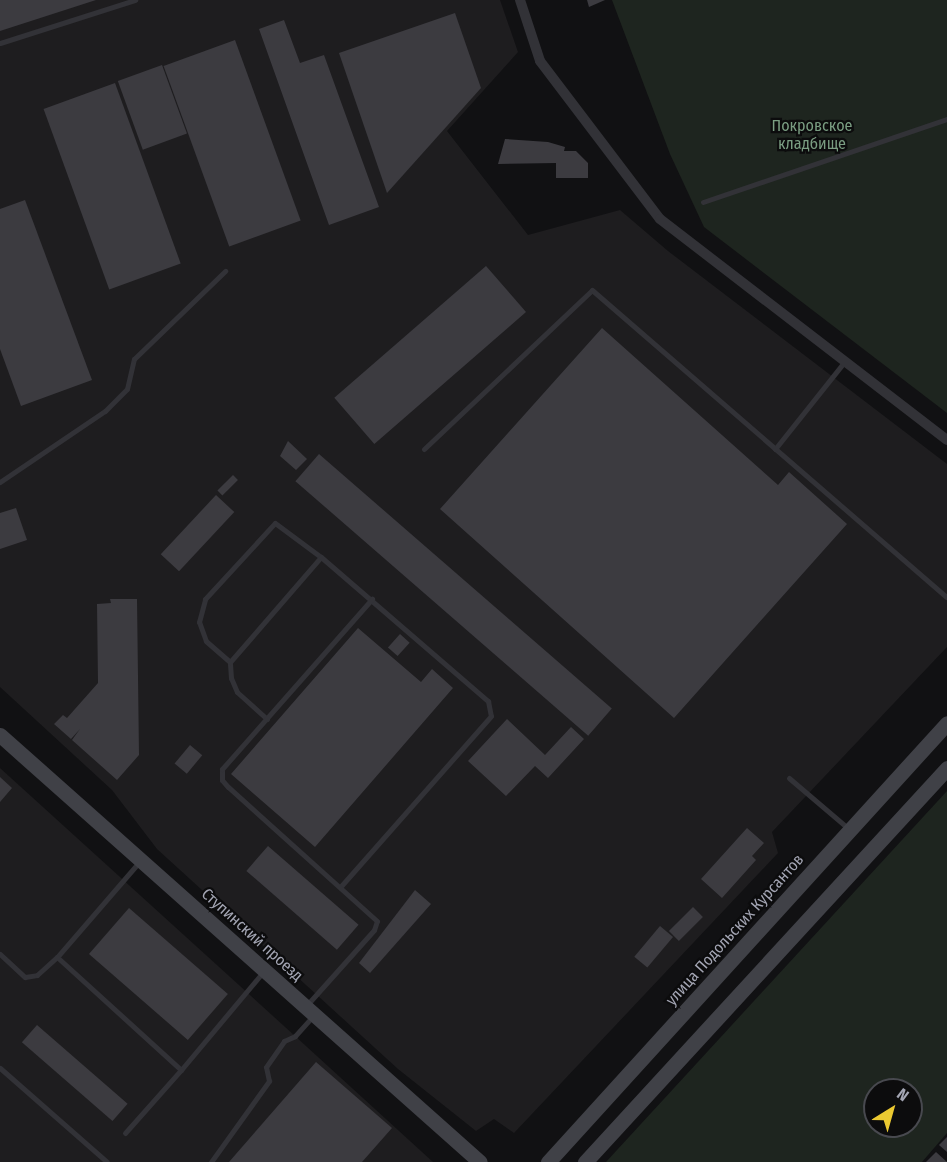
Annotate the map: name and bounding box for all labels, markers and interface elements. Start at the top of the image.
park label: Покровское кладбище [771,116,853,154]
street label: улица Подольских Курсантов [662,850,808,1010]
street label: Ступинский проезд [197,884,307,986]
north arrow [863,1078,923,1138]
text: N [893,1084,912,1105]

